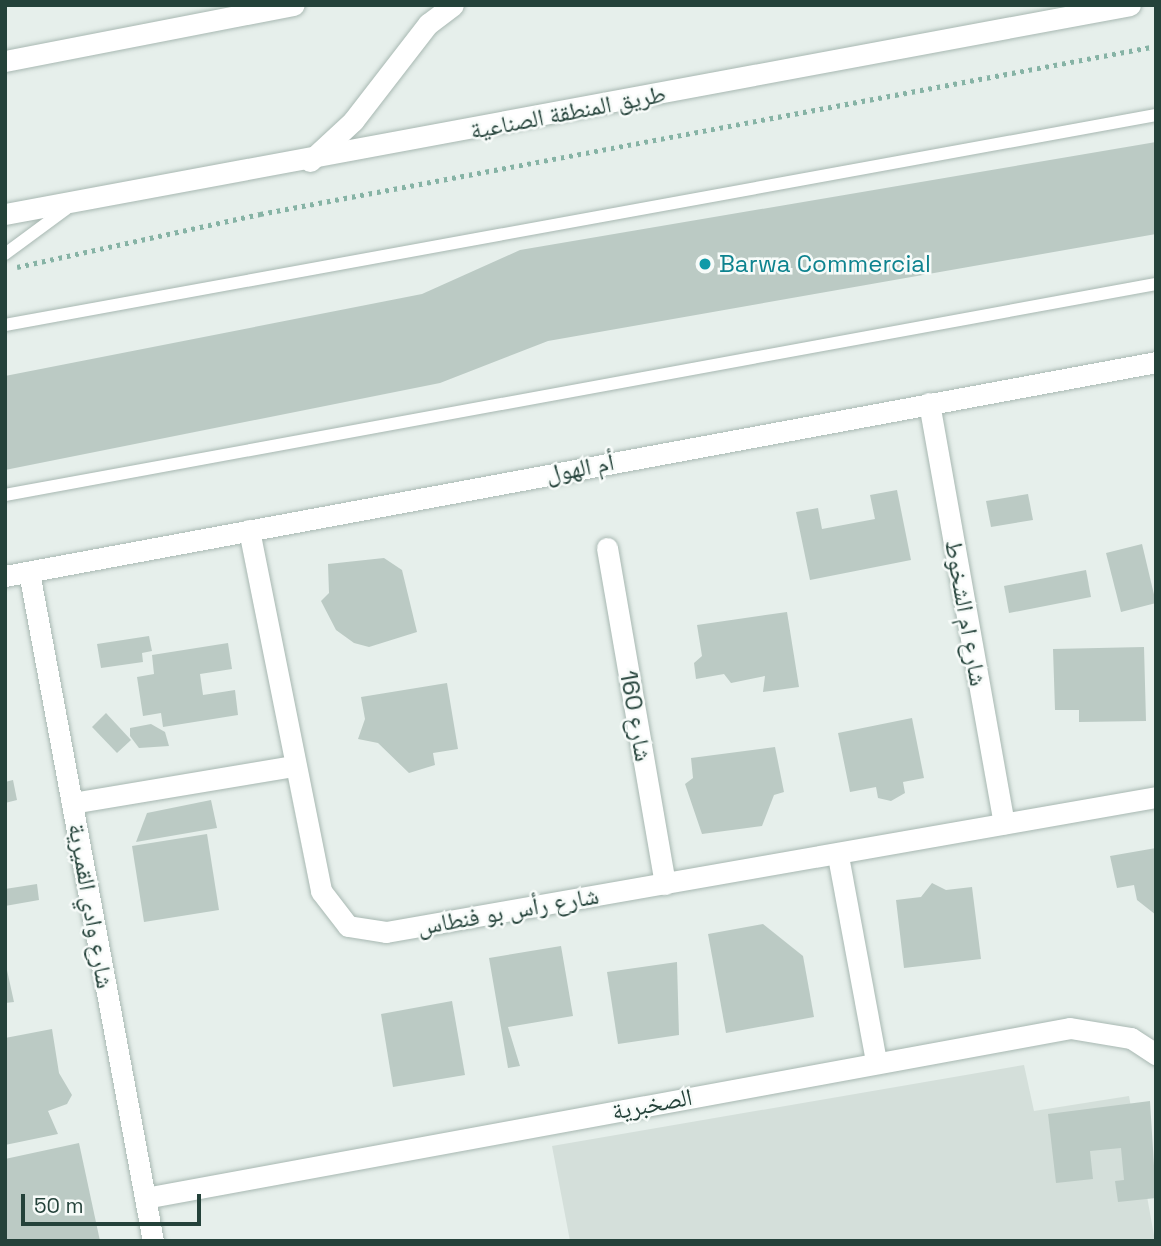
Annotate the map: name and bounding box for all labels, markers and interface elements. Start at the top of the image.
street label: طريق المنطقة الصناعية [468,79,668,145]
place label: Barwa Commercial [719,250,931,278]
marker: Barwa Commercial [697,256,713,272]
street label: أم الهول [543,447,617,489]
street label: شارع ام الشخوط [939,538,993,688]
street label: شارع 160 [614,668,658,764]
street label: شارع وادي القميرية [62,821,120,991]
street label: شارع رأس بو فنطاس [415,881,601,941]
street label: الصخبرية [609,1082,695,1126]
scale bar [24,1180,205,1224]
text: 50 m [34,1192,84,1219]

